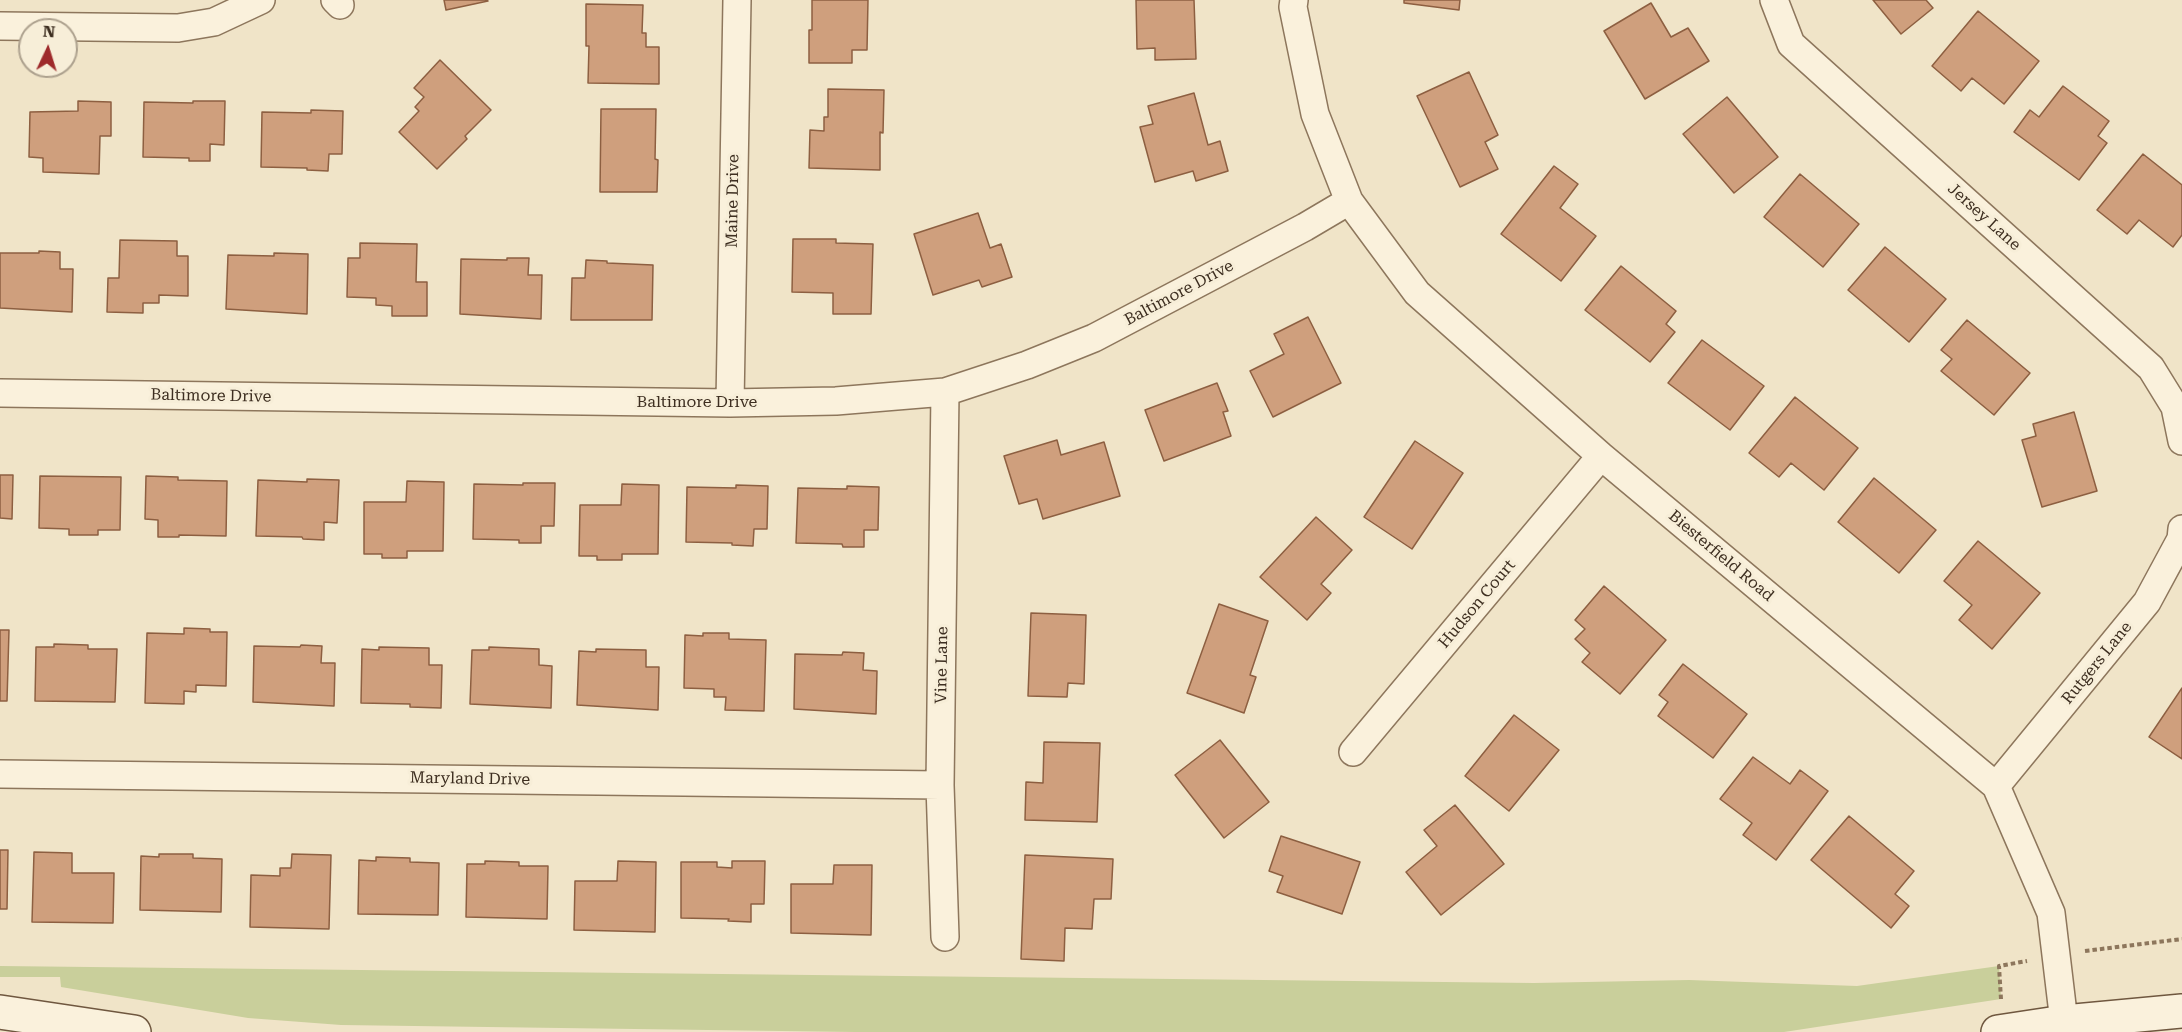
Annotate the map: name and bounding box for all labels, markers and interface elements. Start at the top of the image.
north arrow [18,18,78,78]
text: N [42,22,56,41]
street label: Maine Drive [723,154,743,248]
street label: Jersey Lane [1944,179,2024,255]
street label: Baltimore Drive [1121,256,1237,330]
street label: Baltimore Drive [150,385,272,407]
street label: Baltimore Drive [637,392,757,412]
street label: Biesterfield Road [1665,506,1777,606]
street label: Hudson Court [1435,556,1519,652]
street label: Rutgers Lane [2058,618,2136,708]
street label: Vine Lane [932,626,952,704]
street label: Maryland Drive [410,768,530,790]

